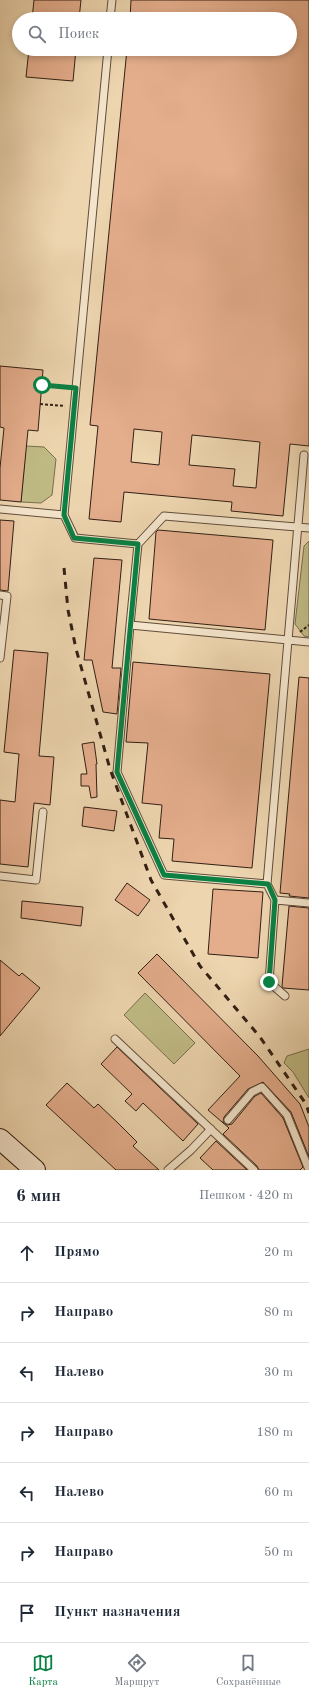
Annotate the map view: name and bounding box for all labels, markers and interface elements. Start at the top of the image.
search box [12,12,297,56]
icon: search [26,23,48,45]
text: Поиск [58,27,99,42]
route start [33,376,51,394]
route end [260,973,278,991]
text: 6 мин [16,1188,61,1205]
text: Пешком · 420 m [199,1189,293,1202]
icon: ahead [16,1242,38,1264]
text: Прямо [54,1245,100,1260]
text: 20 m [264,1246,293,1259]
icon: right [16,1302,38,1324]
text: Направо [54,1305,113,1320]
text: 80 m [264,1306,293,1319]
icon: left [16,1362,38,1384]
text: Налево [54,1365,104,1380]
text: 30 m [264,1366,293,1379]
icon: right [16,1422,38,1444]
text: Направо [54,1425,113,1440]
text: 180 m [256,1426,293,1439]
icon: left [16,1482,38,1504]
text: Налево [54,1485,104,1500]
text: 60 m [264,1486,293,1499]
icon: right [16,1542,38,1564]
text: Направо [54,1545,113,1560]
text: 50 m [264,1546,293,1559]
icon: arrive [16,1602,38,1624]
text: Пункт назначения [54,1605,181,1620]
tab: Карта [28,1652,58,1690]
tab: Маршрут [114,1652,160,1690]
tab: Сохранённые [216,1652,281,1690]

